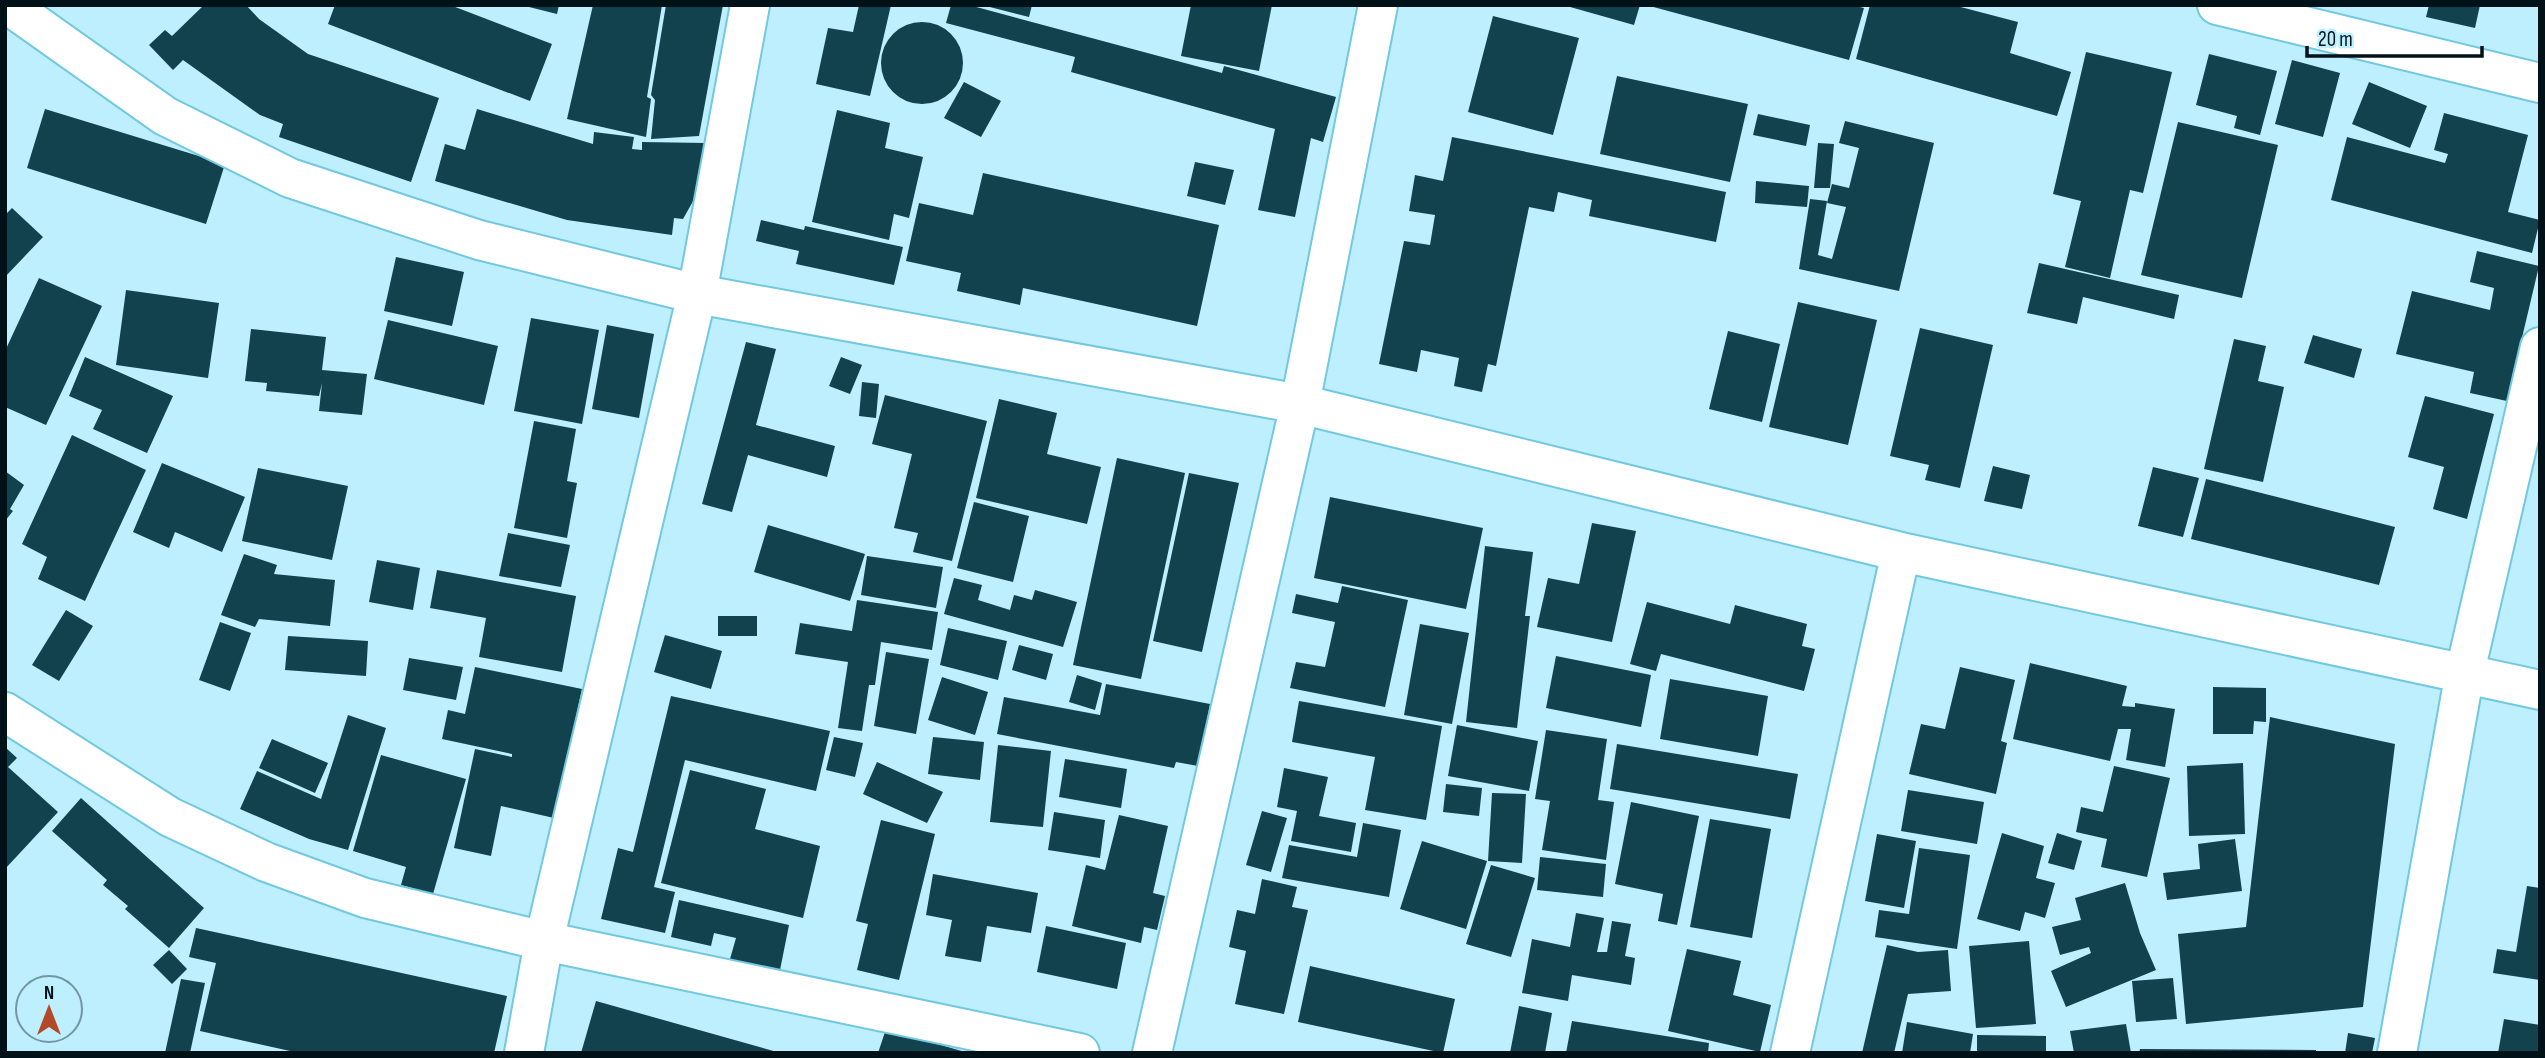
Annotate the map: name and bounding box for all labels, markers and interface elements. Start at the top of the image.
scale bar [2307,14,2482,58]
text: 20 m [2318,27,2353,52]
north arrow [14,974,84,1044]
text: N [44,982,54,1005]

